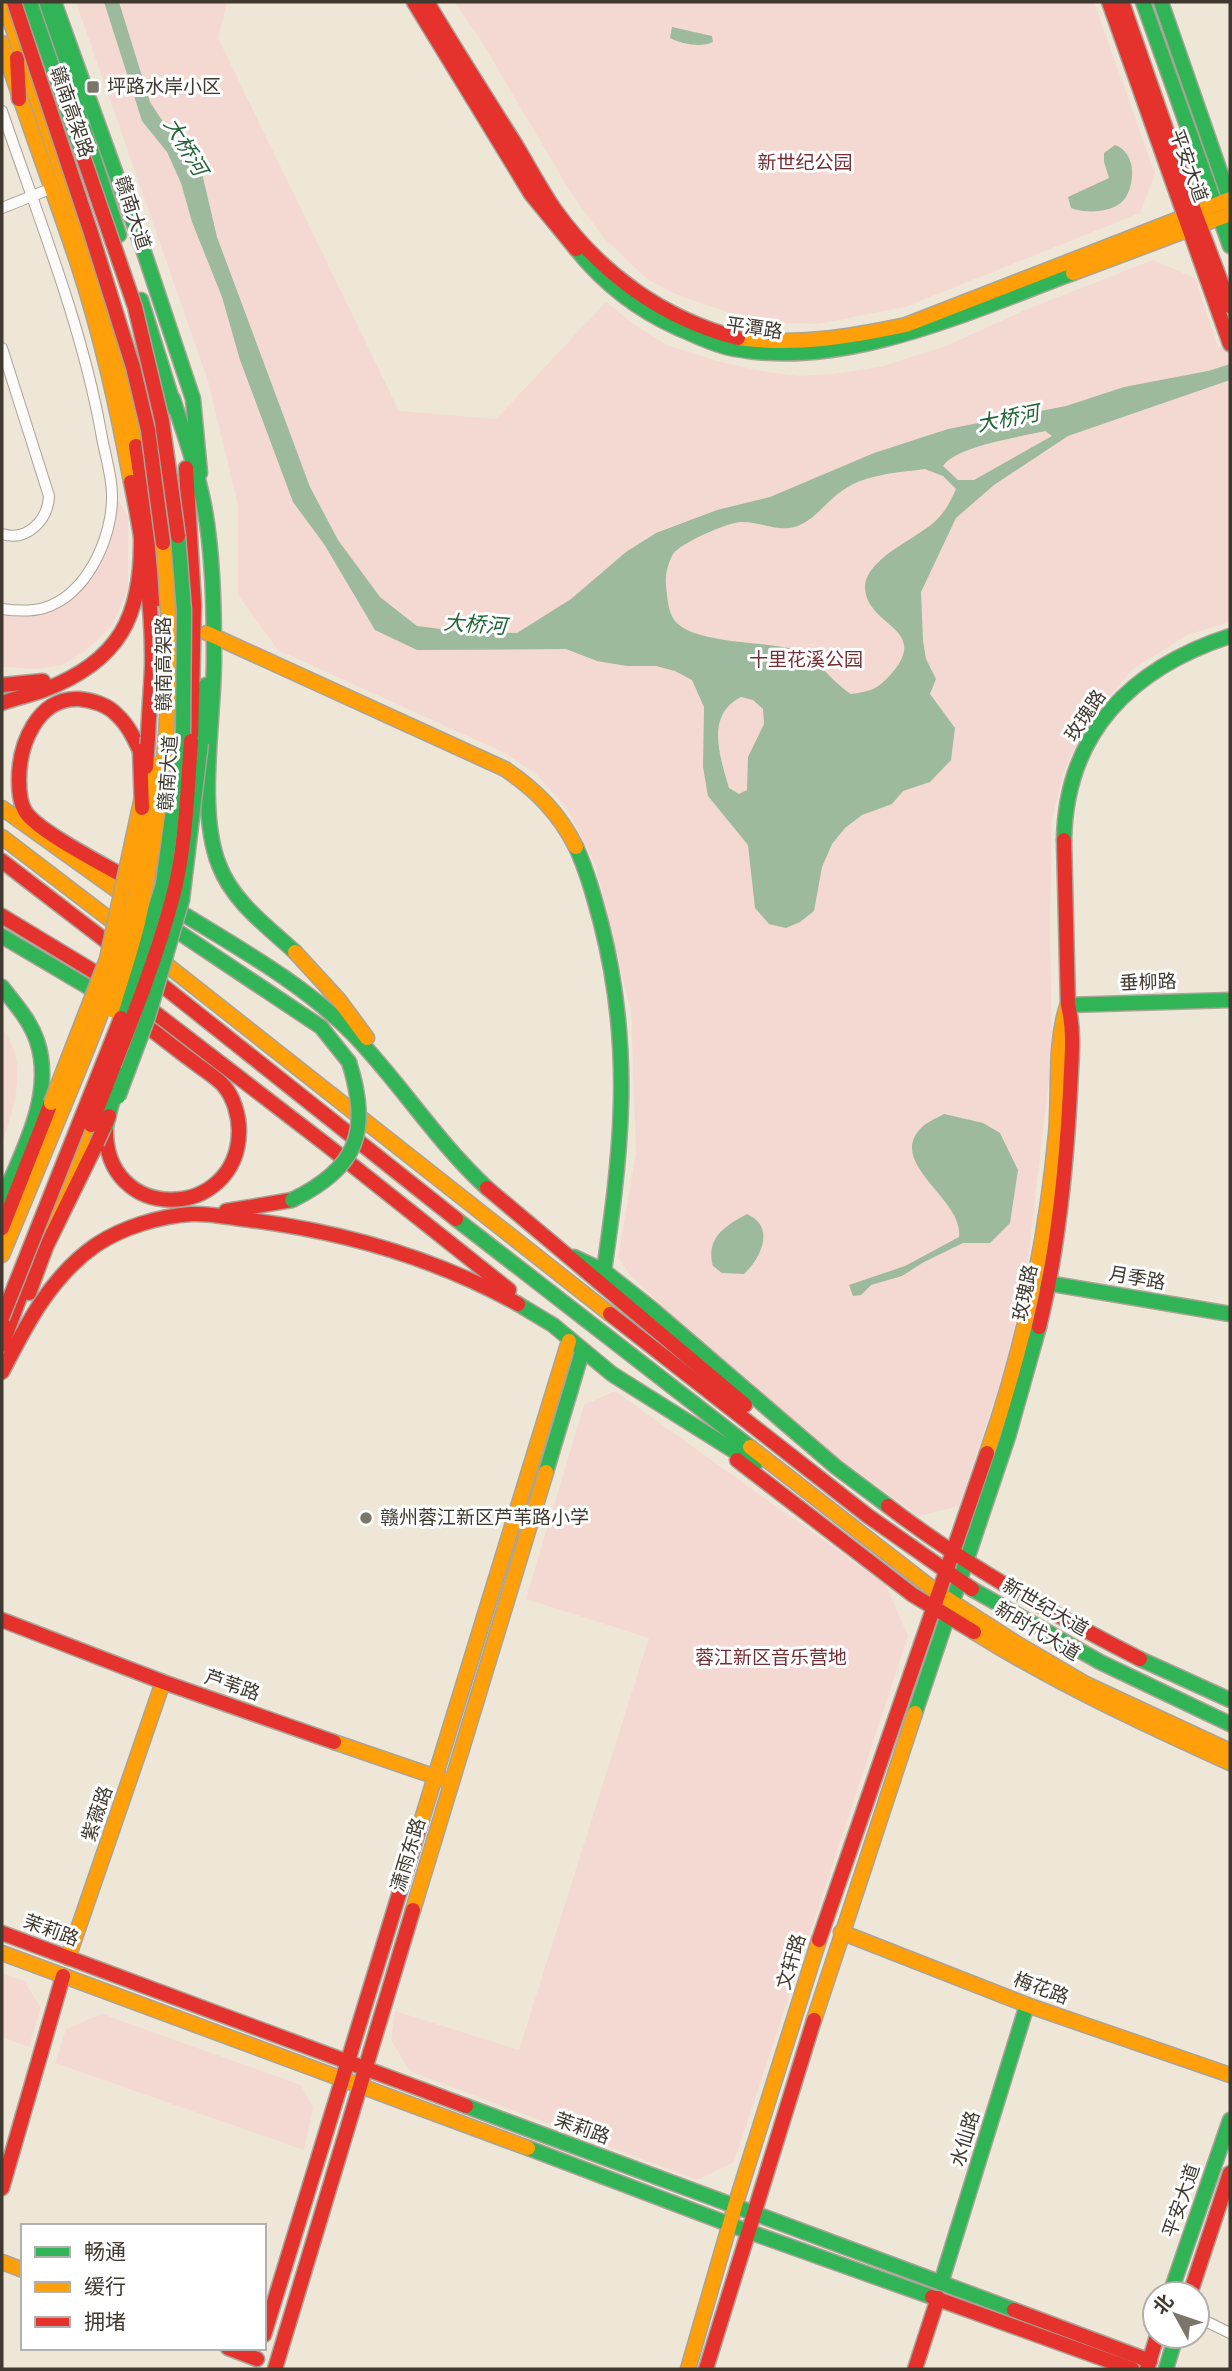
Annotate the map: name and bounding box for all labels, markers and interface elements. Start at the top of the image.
street label: 赣南高架路 [45,63,97,161]
place label: 坪路水岸小区 [107,76,221,99]
marker: 坪路水岸小区 [85,79,101,95]
water label: 大桥河 [158,114,214,184]
street label: 平安大道 [1164,126,1212,206]
park label: 新世纪公园 [757,152,853,175]
street label: 赣南大道 [109,173,155,253]
street label: 平潭路 [724,314,784,344]
water label: 大桥河 [975,400,1045,437]
water label: 大桥河 [443,610,511,640]
street label: 赣南高架路 [153,616,176,712]
park label: 十里花溪公园 [749,649,863,672]
street label: 玫瑰路 [1061,686,1111,746]
street label: 赣南大道 [155,734,183,812]
street label: 垂柳路 [1119,971,1177,995]
street label: 玫瑰路 [1009,1263,1043,1323]
street label: 月季路 [1107,1263,1167,1295]
place label: 赣州蓉江新区芦苇路小学 [380,1507,589,1530]
marker: 赣州蓉江新区芦苇路小学 [358,1510,374,1526]
street label: 新世纪大道 [998,1574,1092,1642]
street label: 新时代大道 [990,1598,1084,1666]
park label: 蓉江新区音乐营地 [695,1647,847,1670]
street label: 芦苇路 [201,1666,263,1706]
street label: 紫薇路 [78,1783,118,1845]
street label: 潇雨东路 [387,1815,431,1895]
street label: 茉莉路 [20,1910,82,1952]
street label: 文轩路 [773,1931,811,1993]
street label: 梅花路 [1010,1968,1072,2010]
street label: 茉莉路 [551,2108,613,2150]
street label: 水仙路 [947,2108,985,2170]
street label: 平安大道 [1159,2161,1205,2241]
legend [21,2224,266,2350]
text: 畅通 [84,2240,126,2265]
text: 缓行 [84,2275,126,2300]
north arrow [1141,2280,1211,2350]
text: 北 [1149,2290,1179,2320]
text: 拥堵 [84,2310,126,2335]

